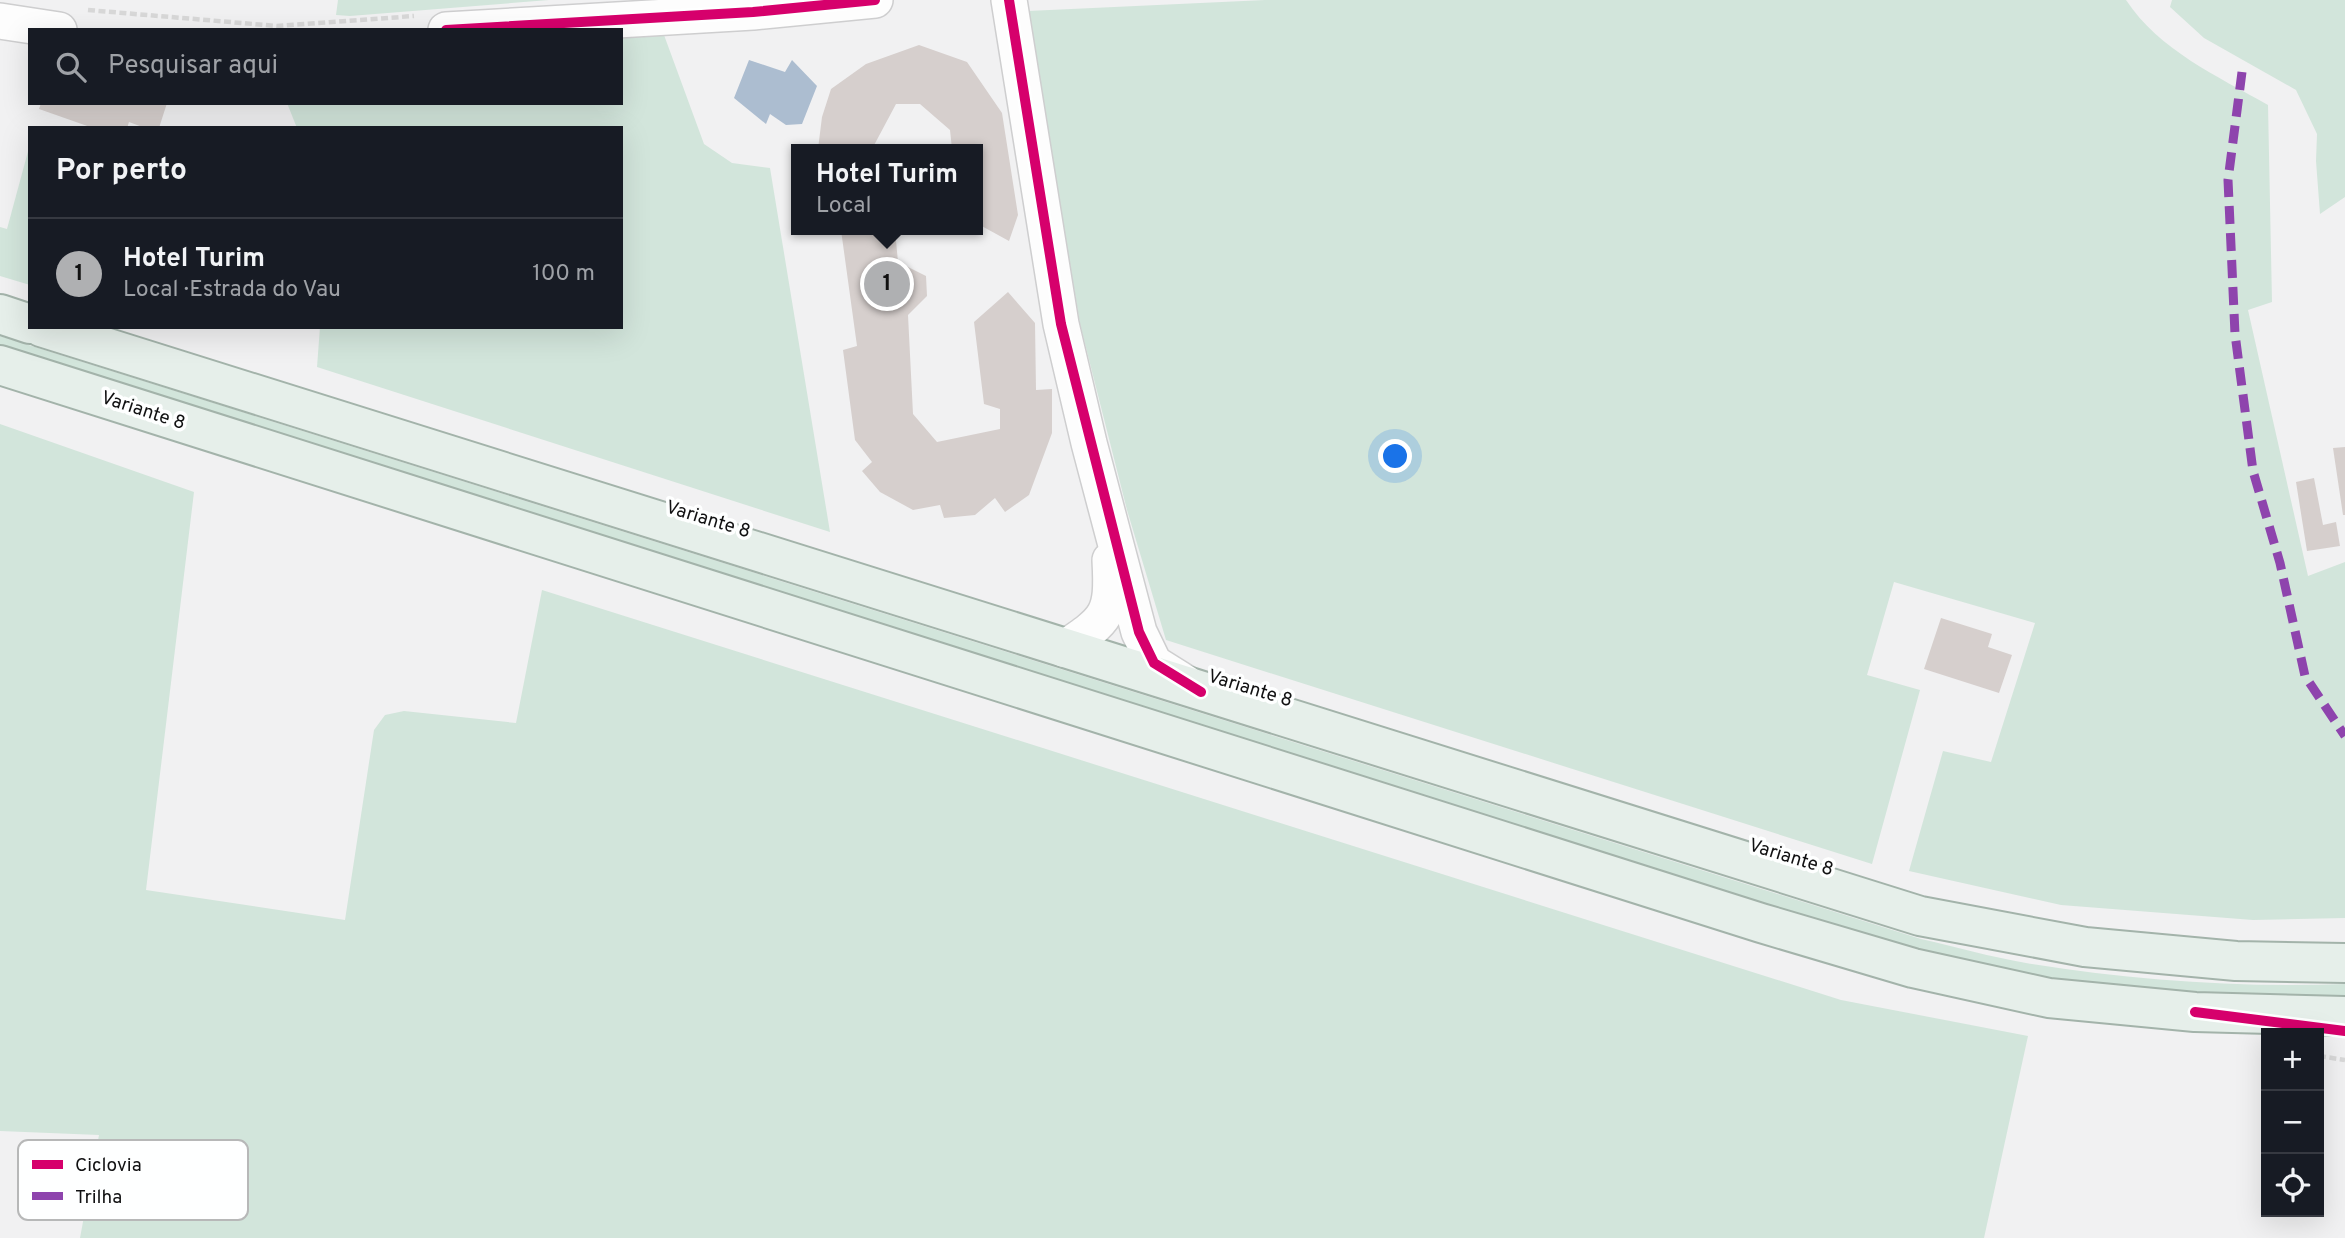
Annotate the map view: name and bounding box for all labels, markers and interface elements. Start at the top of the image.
search box [28,28,623,105]
icon: search [52,48,90,86]
text: Pesquisar aqui [108,50,278,83]
popup [791,144,983,235]
text: Por perto [56,153,187,190]
text: Hotel Turim [816,159,958,192]
text: Local [816,192,871,221]
text: Hotel Turim [123,243,265,276]
pin: 1 [864,258,910,310]
text: 1 [74,260,84,289]
text: 100 m [532,260,595,289]
text: Local · Estrada do Vau [123,276,341,305]
street label: Variante 8 [98,386,188,436]
your location [1378,439,1412,473]
street label: Variante 8 [663,496,753,544]
street label: Variante 8 [1205,665,1295,713]
street label: Variante 8 [1746,834,1836,882]
map controls [2261,1028,2324,1217]
button: + [2261,1028,2324,1091]
button: − [2261,1091,2324,1154]
legend [18,1140,248,1220]
text: Ciclovia [75,1154,142,1178]
button: locate [2261,1154,2324,1217]
text: Trilha [75,1186,122,1210]

